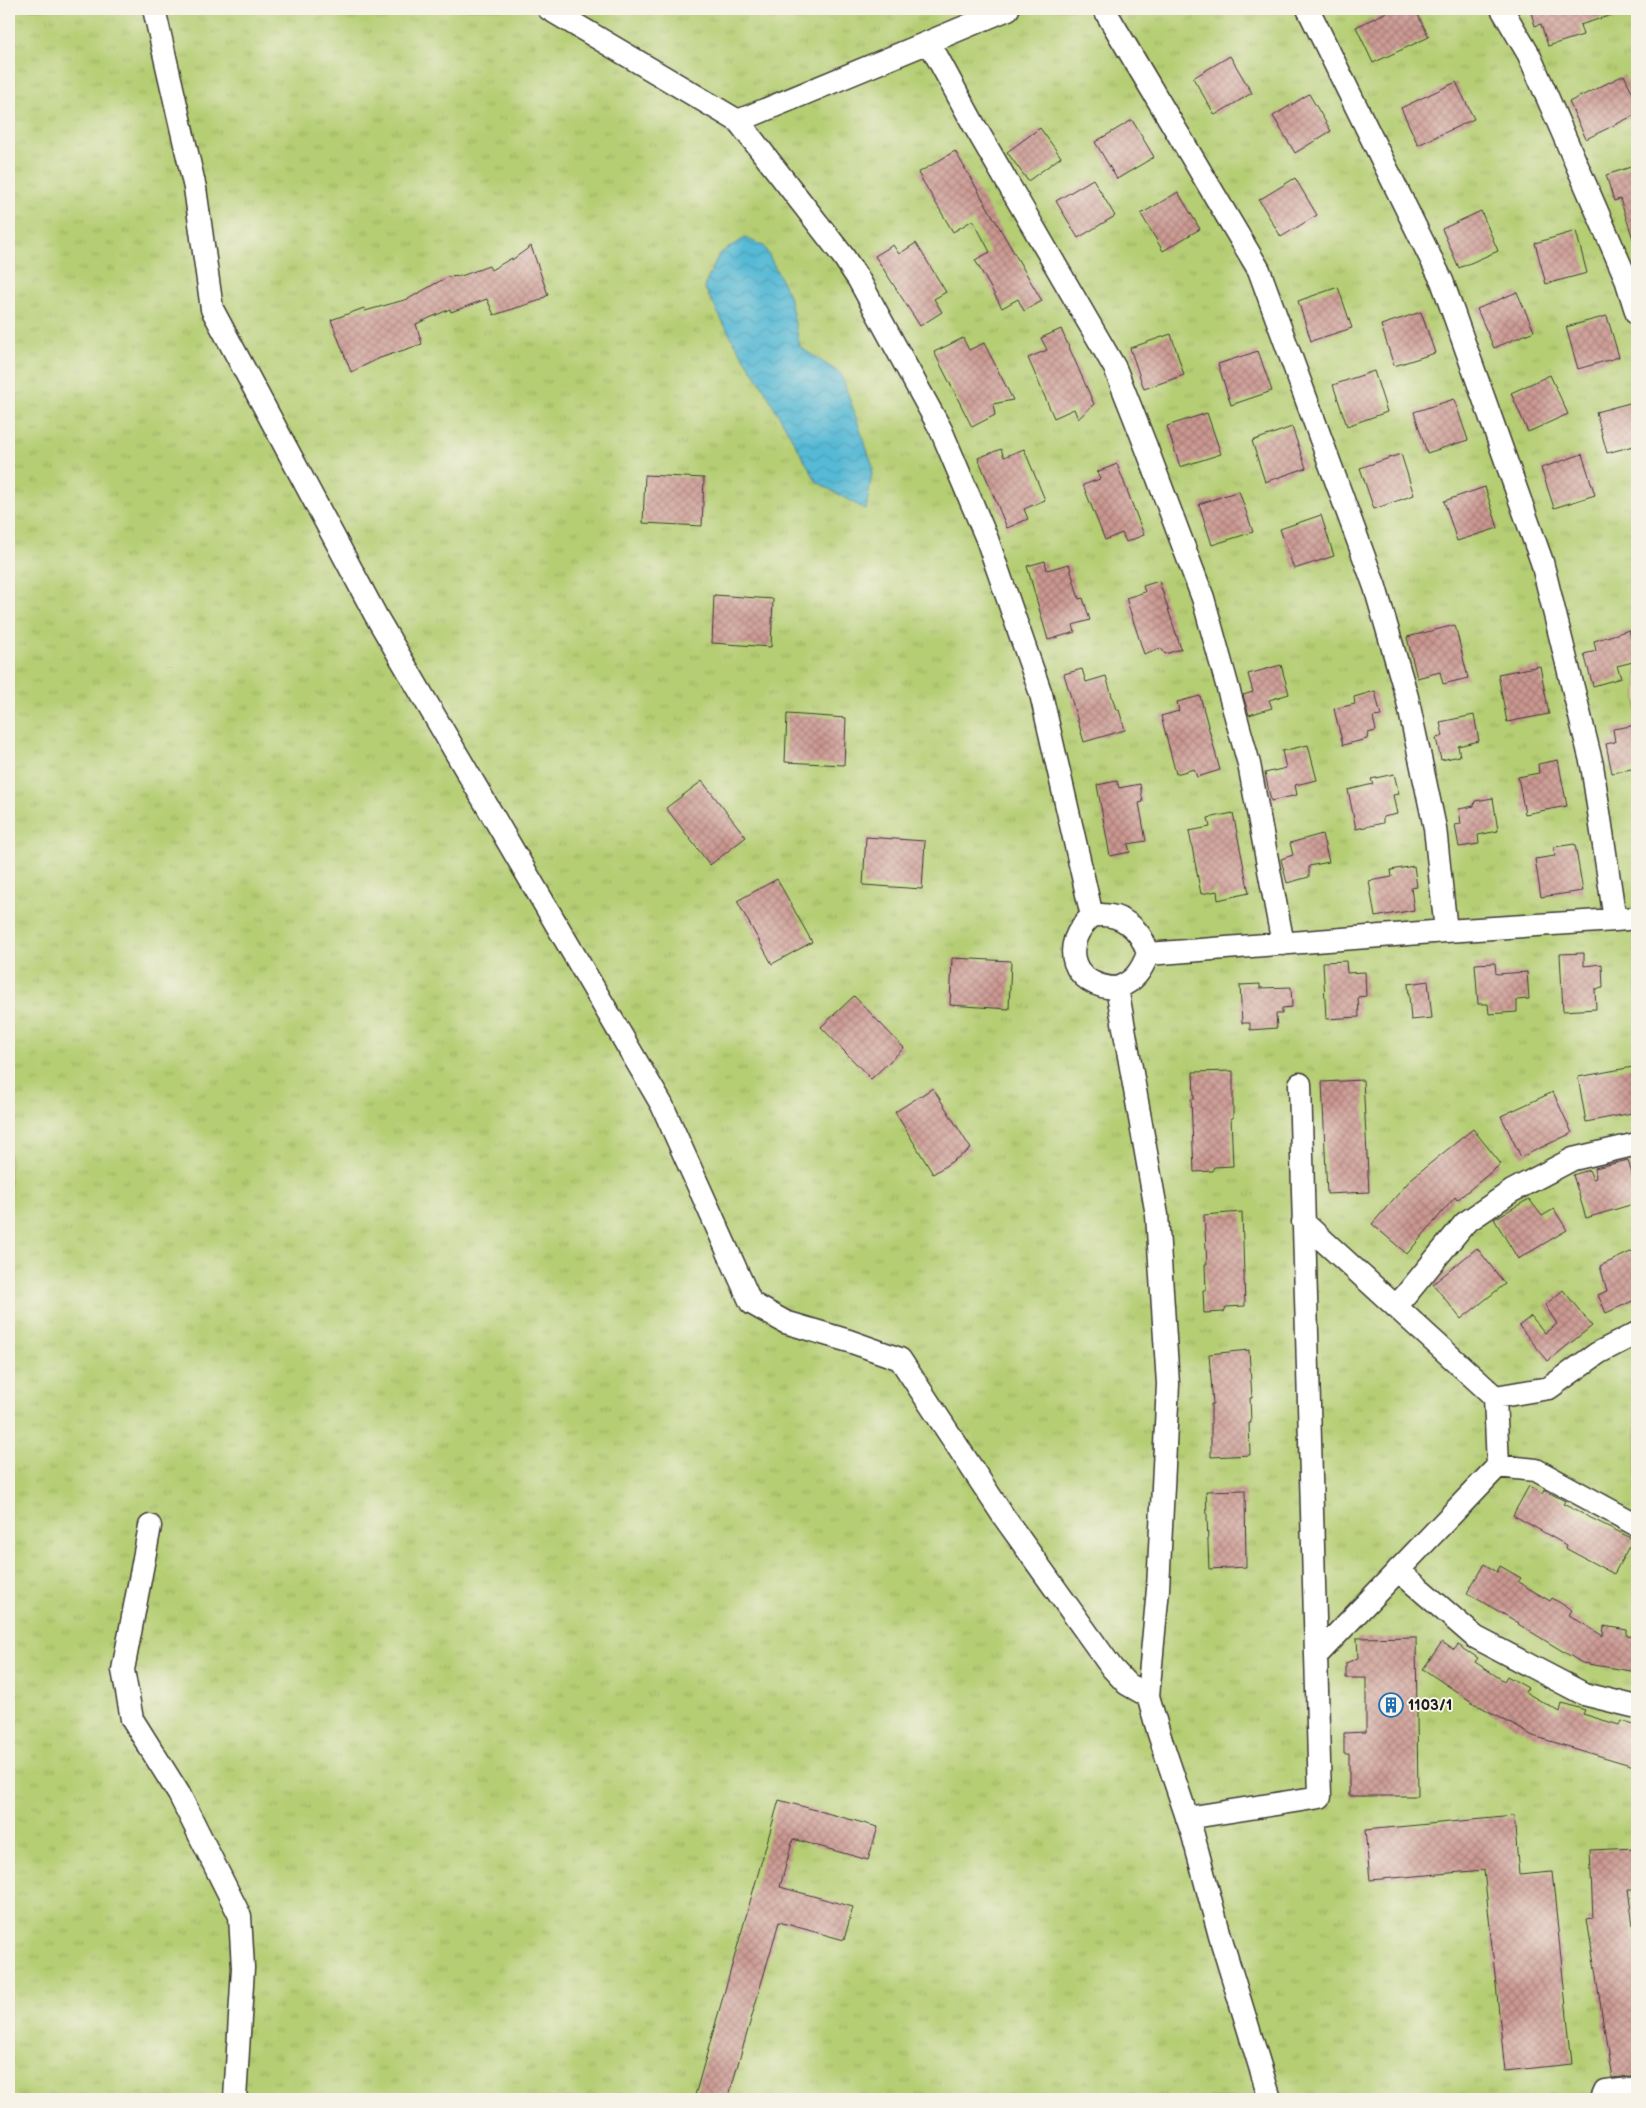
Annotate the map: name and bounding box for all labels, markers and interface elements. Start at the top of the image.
building icon: 1103/1 [1378,1692,1404,1718]
place label: 1103/1 [1408,1696,1452,1715]

